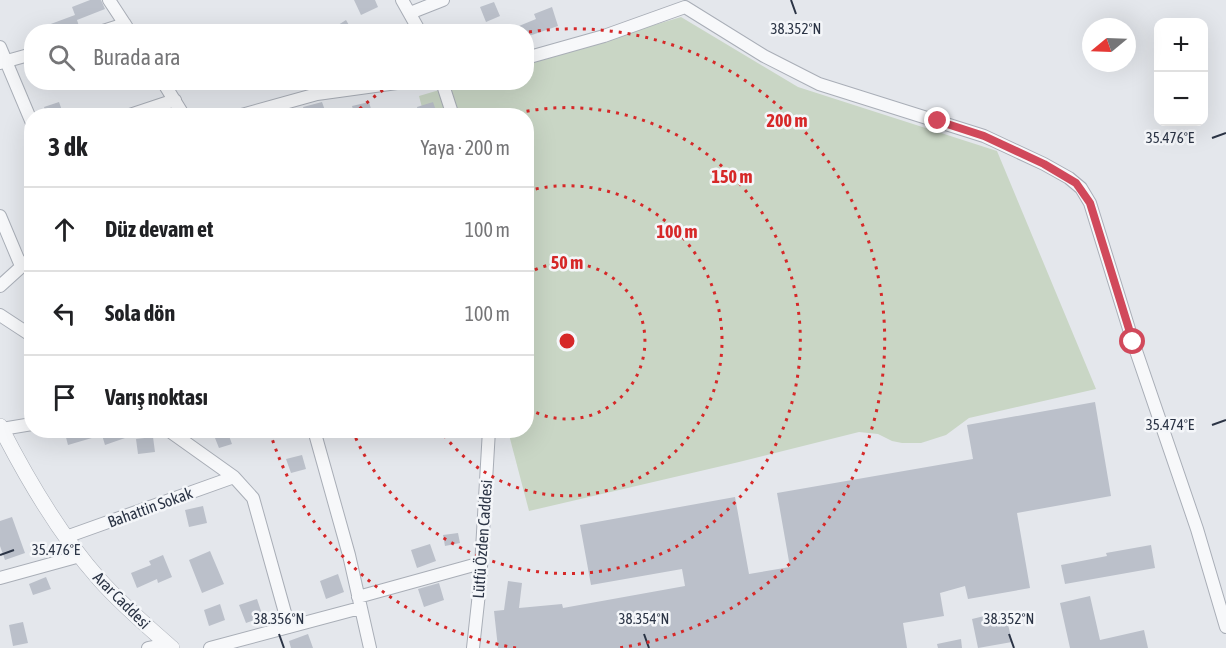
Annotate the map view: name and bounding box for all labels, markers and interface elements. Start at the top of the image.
north arrow [1082,18,1136,72]
map controls [1154,18,1208,126]
button: + [1154,18,1208,72]
text: 38.352°N [771,20,821,37]
search box [24,24,534,90]
icon: search [45,41,78,74]
text: Burada ara [93,44,181,70]
button: − [1154,72,1208,126]
route end [924,107,950,133]
text: 200 m [767,110,807,131]
text: 35.476°E [1146,129,1195,146]
text: 3 dk [48,132,88,162]
text: Yaya · 200 m [421,136,510,159]
text: 150 m [712,166,752,187]
icon: ahead [48,213,81,246]
text: Düz devam et [105,216,213,242]
text: 100 m [465,218,510,241]
text: 100 m [657,221,697,242]
text: 50 m [551,252,583,273]
icon: left [48,297,81,330]
text: Sola dön [105,300,175,326]
text: 100 m [465,302,510,325]
route start [1119,328,1145,354]
centre of rings [557,331,577,351]
icon: arrive [48,381,81,414]
text: Varış noktası [105,384,208,410]
text: 35.474°E [1146,416,1195,433]
street label: Lütfü Özden Caddesi [469,479,495,599]
street label: Bahattin Sokak [105,483,195,531]
text: 35.476°E [32,541,81,558]
street label: Arar Caddesi [90,568,154,632]
text: 38.356°N [254,610,304,627]
text: 38.354°N [619,610,669,627]
text: 38.352°N [984,610,1034,627]

